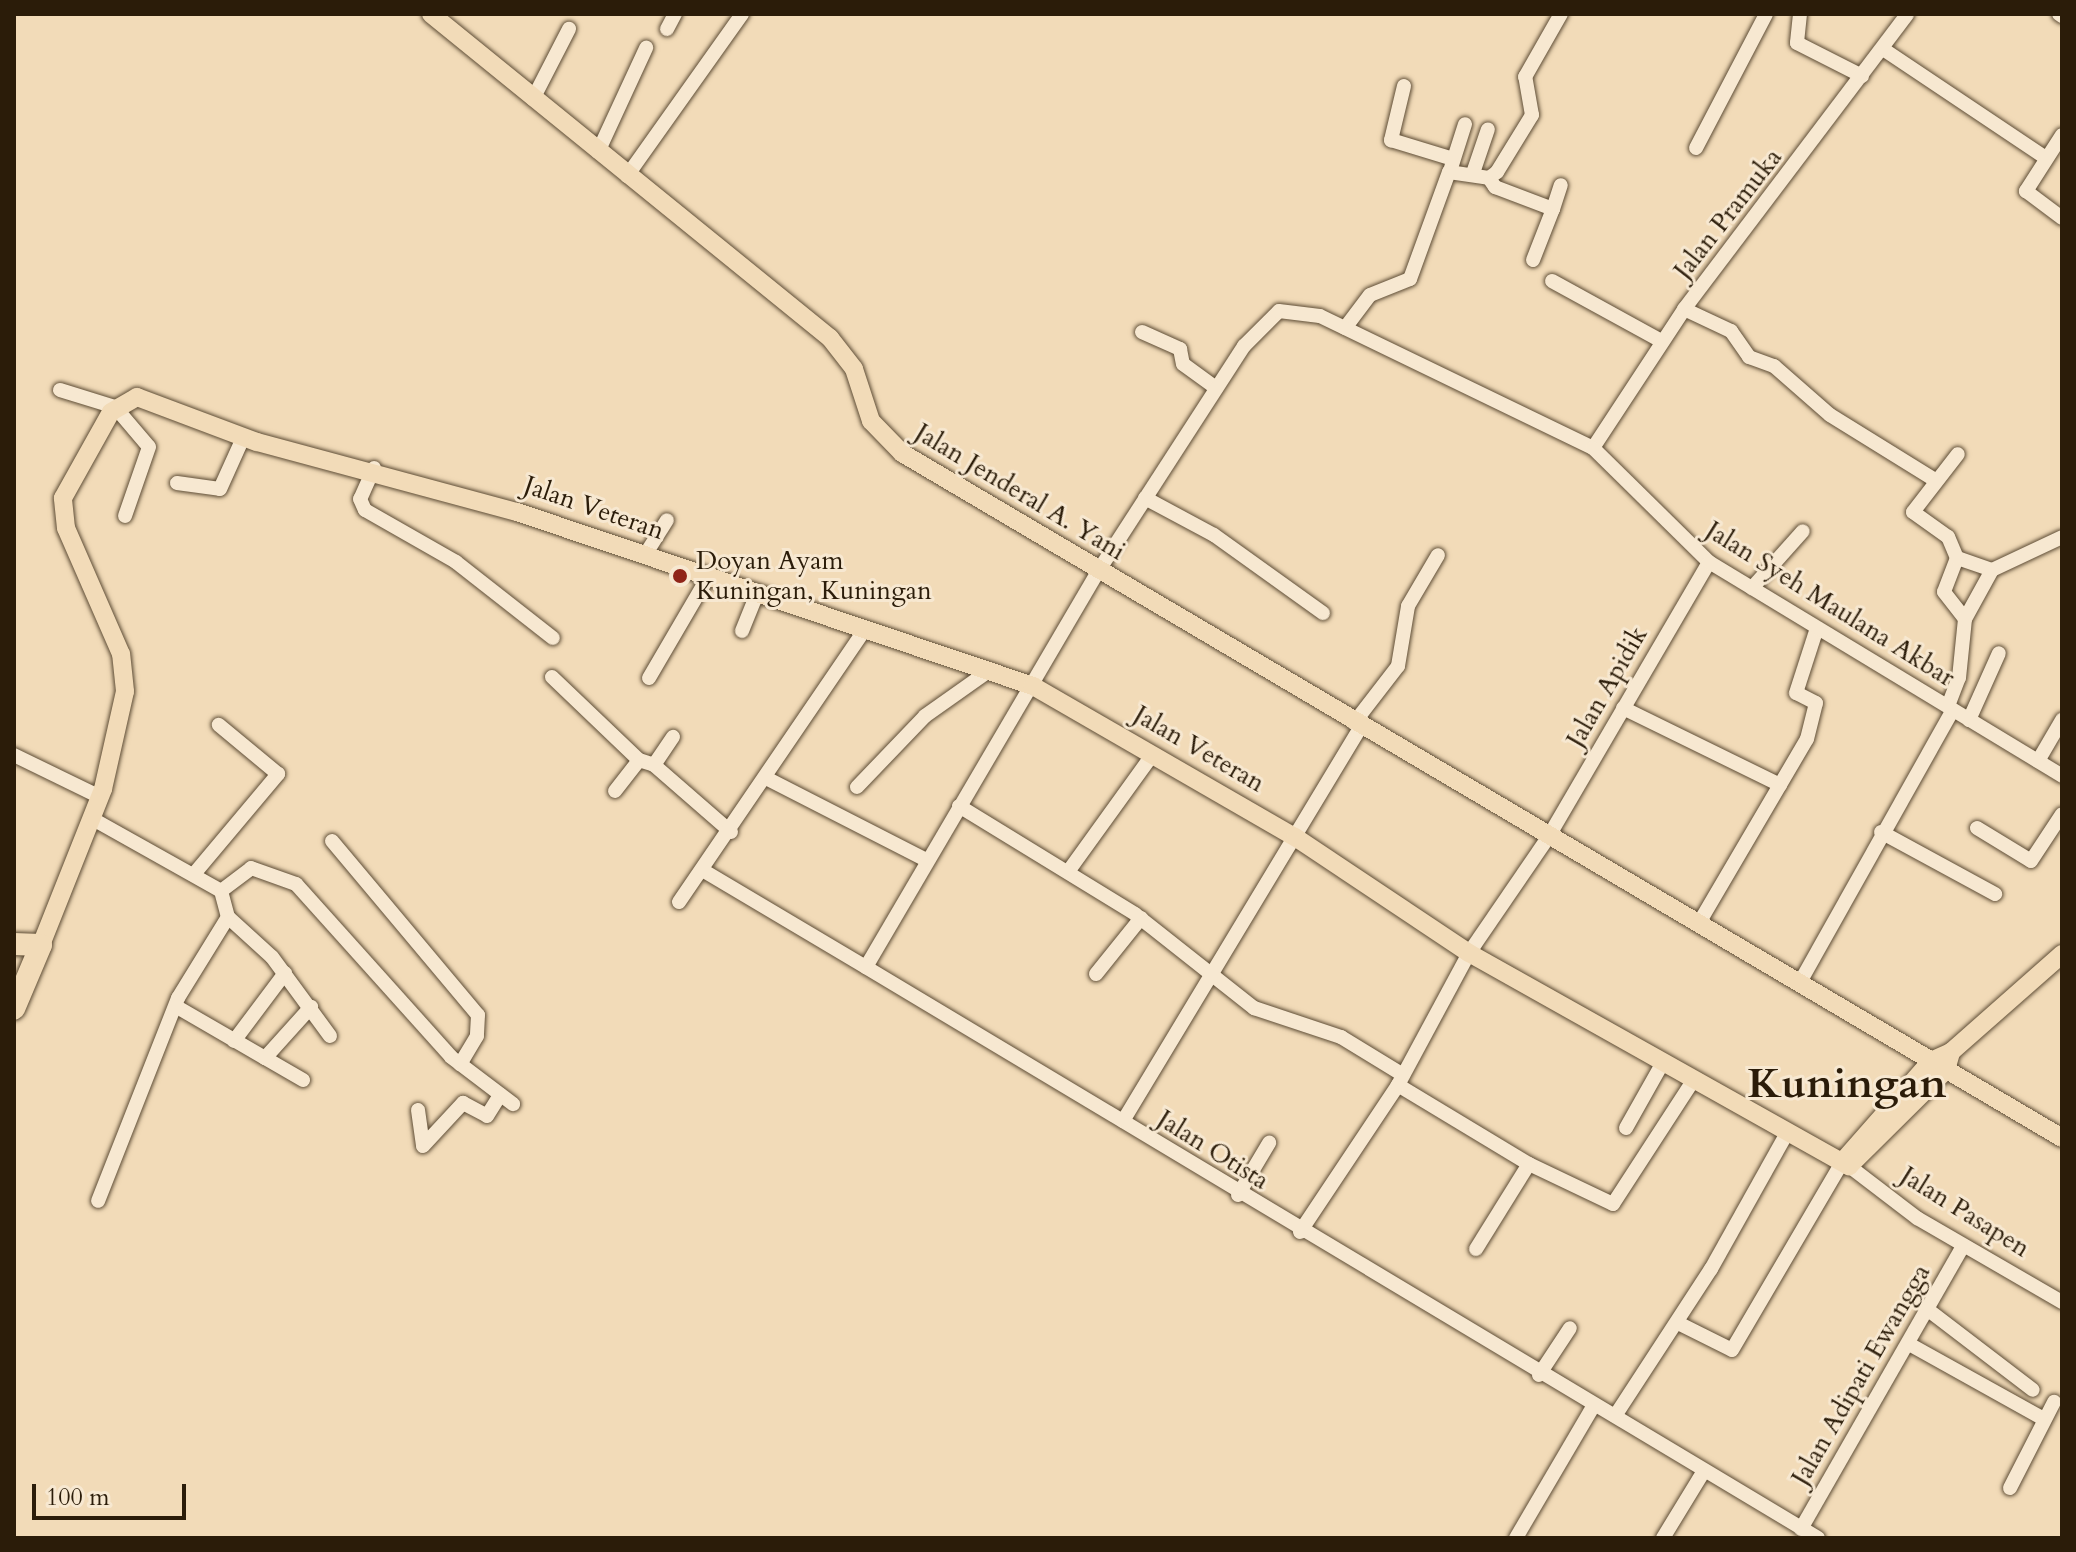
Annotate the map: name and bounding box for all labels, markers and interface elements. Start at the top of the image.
street label: Jalan Pramuka [1667,142,1789,286]
street label: Jalan Jenderal A. Yani [909,417,1131,567]
street label: Jalan Veteran [520,469,668,547]
street label: Jalan Syeh Maulana Akbar [1700,515,1960,693]
place label: Doyan Ayam Kuningan, Kuningan [696,545,932,606]
marker: Doyan Ayam Kuningan, Kuningan [671,567,689,585]
street label: Jalan Apidik [1560,621,1654,753]
street label: Jalan Veteran [1128,699,1270,799]
district label: Kuningan [1748,1059,1946,1109]
street label: Jalan Otista [1151,1103,1275,1197]
street label: Jalan Pasapen [1895,1160,2035,1264]
street label: Jalan Adipati Ewangga [1785,1259,1937,1491]
scale bar [36,1468,190,1518]
text: 100 m [46,1481,110,1514]

